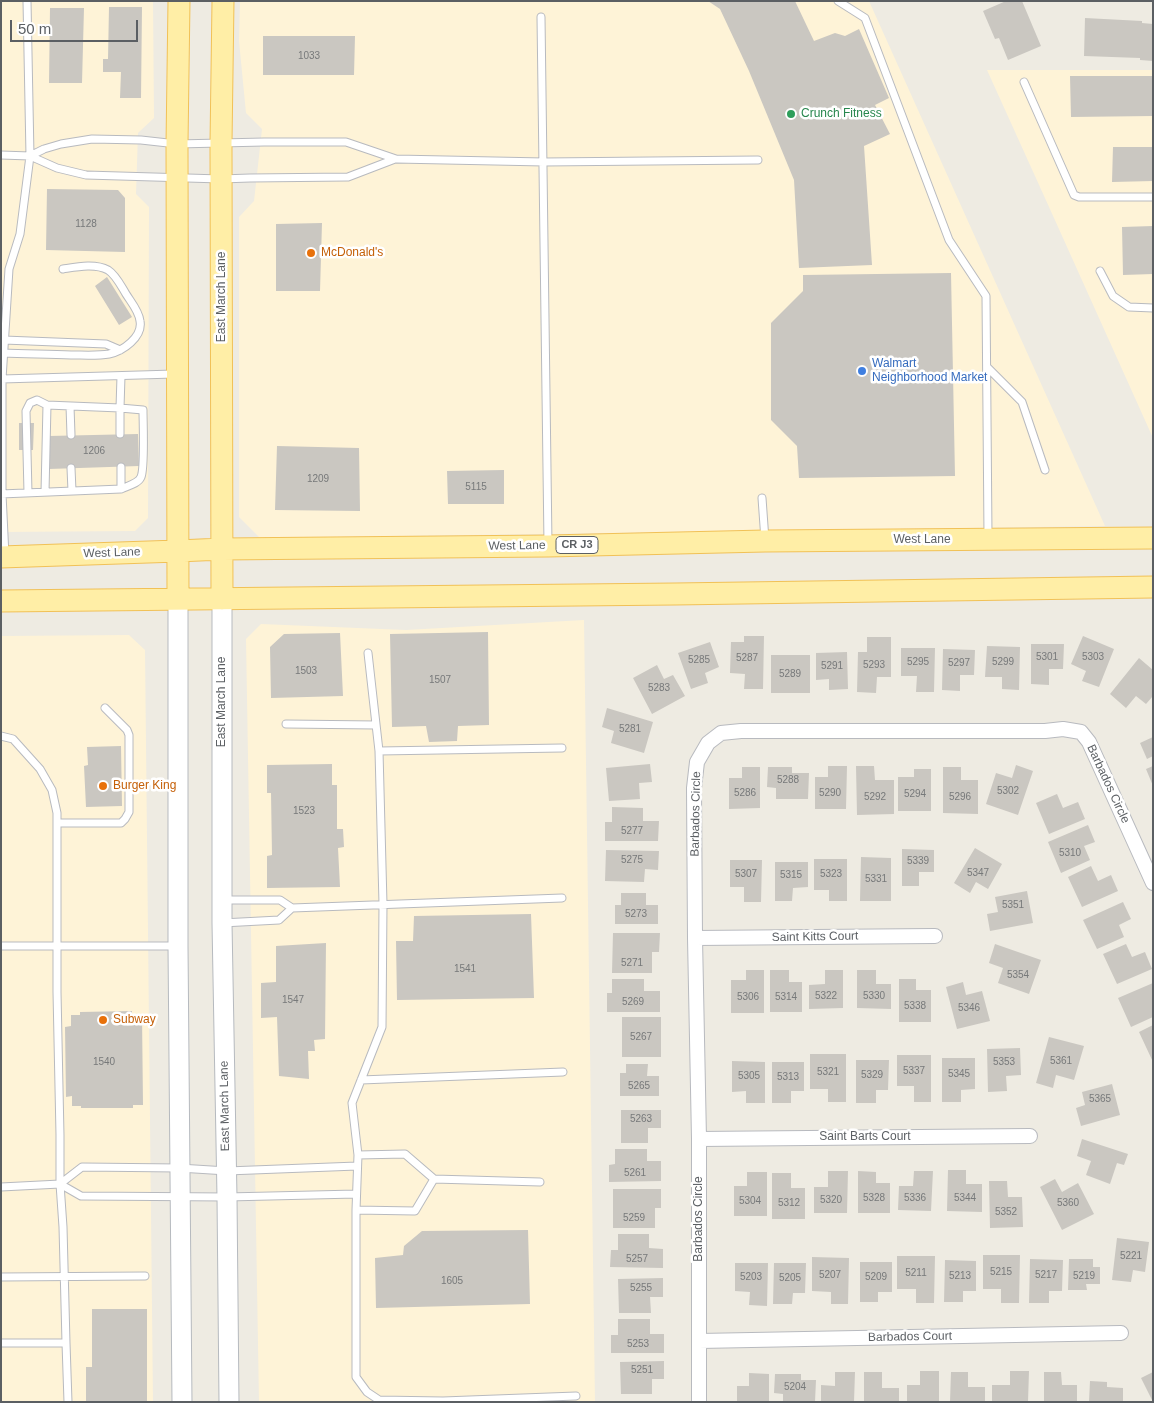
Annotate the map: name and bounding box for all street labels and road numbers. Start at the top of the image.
street label: East March Lane [215,252,229,342]
street label: West Lane [893,533,951,547]
road number: CR J3 [556,536,598,554]
street label: West Lane [488,538,546,554]
street label: West Lane [83,545,141,561]
street label: East March Lane [215,657,229,747]
street label: Barbados Circle [1083,742,1133,826]
street label: Barbados Circle [688,771,704,857]
street label: Saint Kitts Court [772,929,858,945]
street label: East March Lane [217,1061,233,1151]
street label: Saint Barts Court [819,1130,911,1144]
street label: Barbados Circle [692,1176,706,1262]
street label: Barbados Court [868,1329,952,1345]

